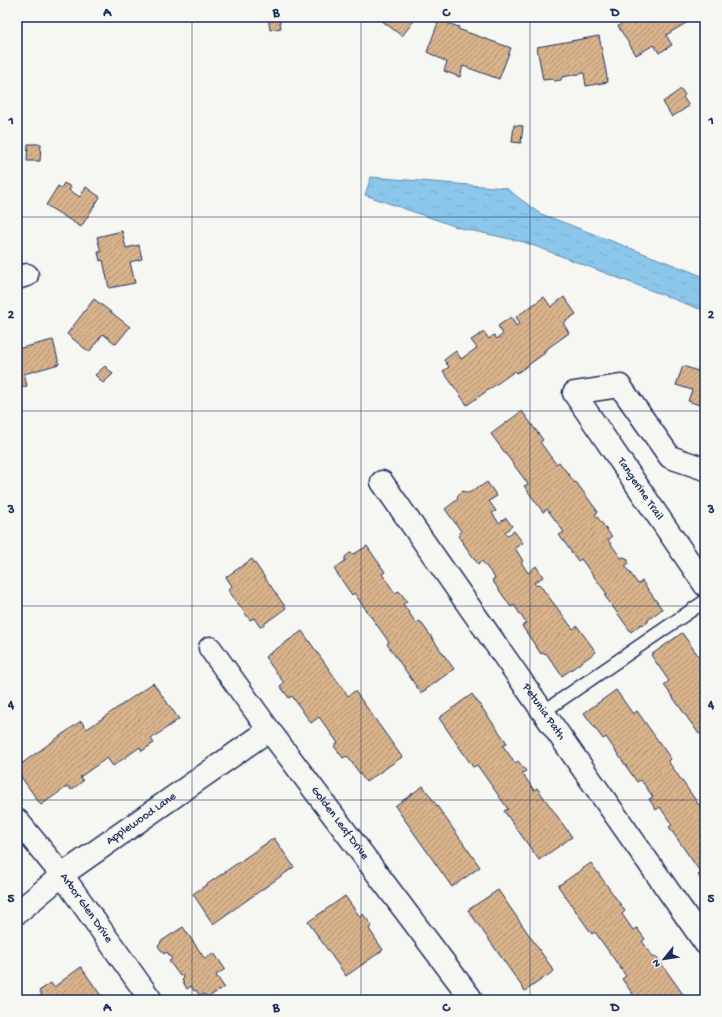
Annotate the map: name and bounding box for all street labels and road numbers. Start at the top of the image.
street label: Tangerine Trail [613,455,666,523]
street label: Petunia Path [518,680,568,744]
street label: Golden Leaf Drive [307,784,372,864]
street label: Applewood Lane [104,789,180,849]
street label: Arbor Glen Drive [56,871,116,947]

